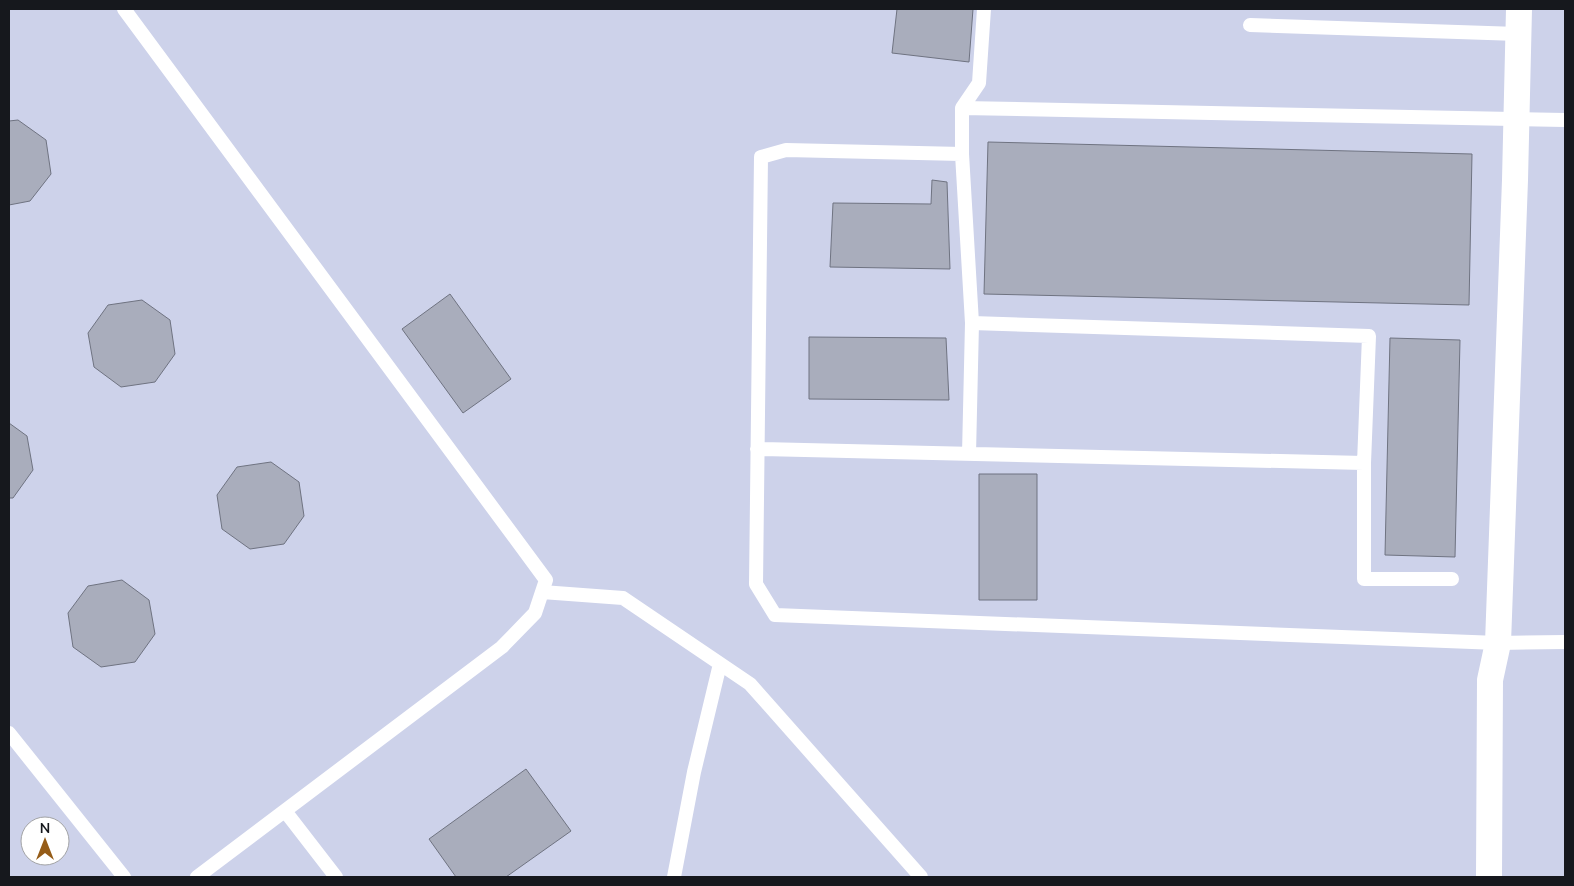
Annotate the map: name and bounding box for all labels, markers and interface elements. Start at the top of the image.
north arrow [20,816,70,866]
text: N [40,819,50,838]

